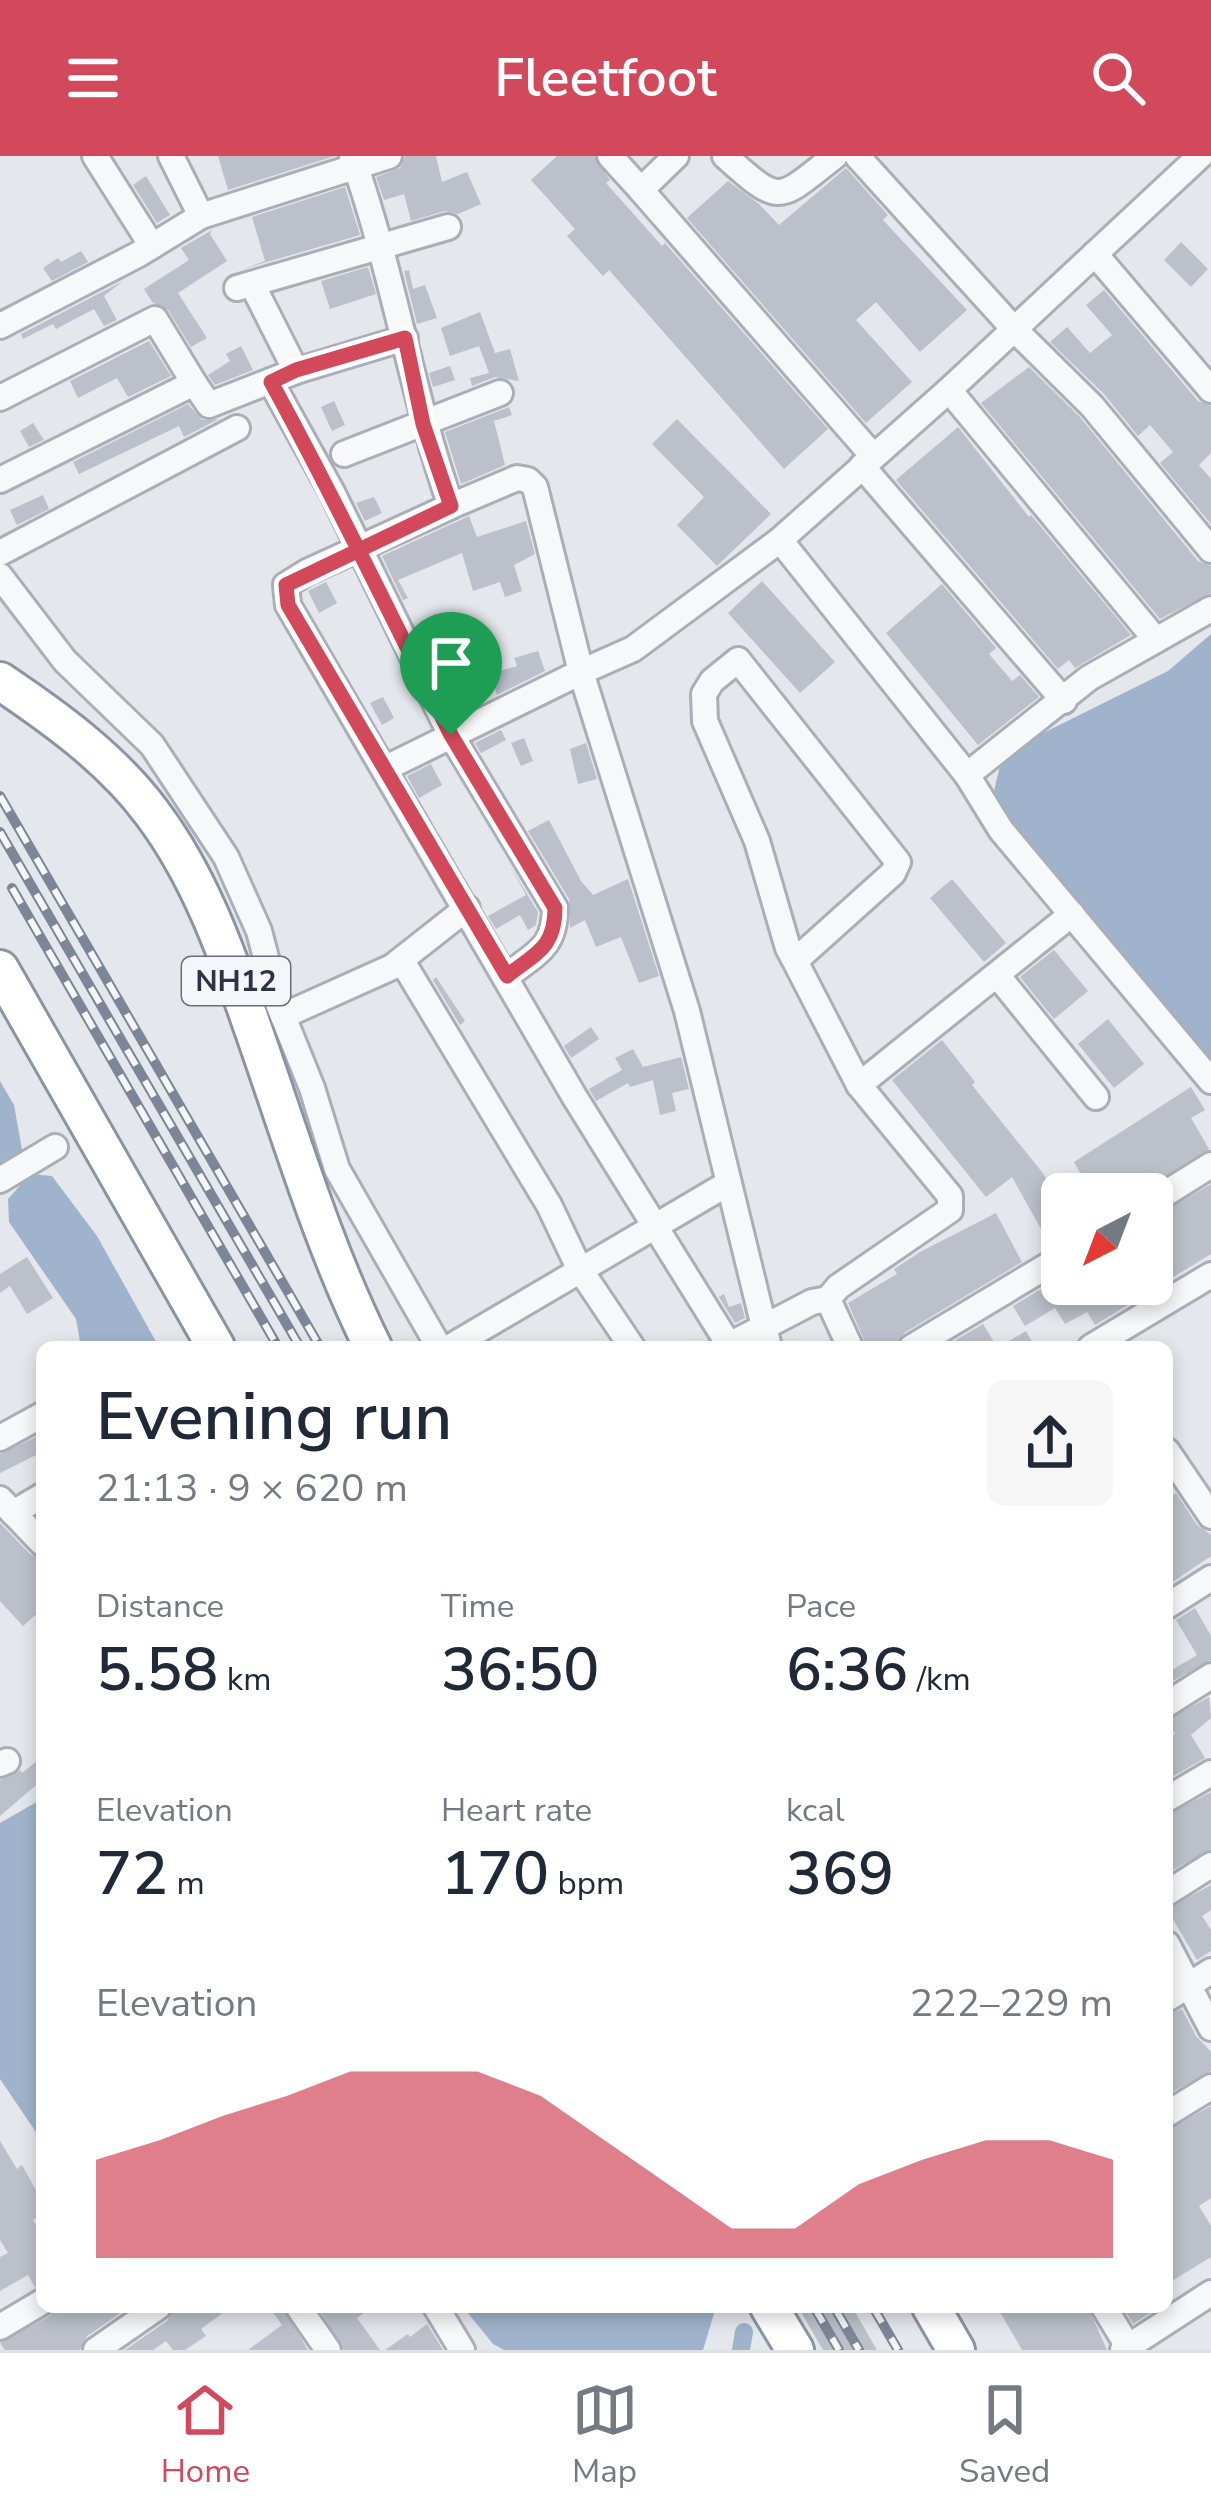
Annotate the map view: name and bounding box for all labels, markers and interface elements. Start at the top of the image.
text: Fleetfoot [494,41,717,115]
icon: menu [60,45,126,111]
icon: search [1085,45,1151,111]
pin [400,612,502,735]
icon: arrive [418,630,484,696]
road number: NH12 [182,957,290,1005]
north arrow [1041,1173,1173,1305]
map controls [1041,1173,1173,1305]
text: Evening run [96,1372,452,1462]
button: share [987,1380,1113,1506]
text: 21:13 · 9 × 620 m [96,1462,408,1515]
text: Distance [96,1584,224,1629]
text: Time [441,1584,514,1629]
text: Pace [786,1584,856,1629]
text: 5.58 [96,1629,218,1711]
text: 36:50 [441,1629,599,1711]
text: 6:36 [786,1629,908,1711]
text: km [218,1657,271,1702]
text: /km [908,1657,971,1702]
text: Elevation [96,1788,233,1833]
text: Heart rate [441,1788,592,1833]
text: kcal [786,1788,845,1833]
text: 72 [96,1833,168,1915]
text: 170 [441,1833,549,1915]
text: 369 [786,1833,894,1915]
text: m [168,1861,205,1906]
text: bpm [549,1861,624,1906]
text: Elevation [96,1977,257,2030]
text: 222–229 m [910,1977,1113,2030]
tab: Home [161,2377,250,2494]
tab: Map [572,2377,638,2494]
tab: Saved [959,2377,1050,2494]

